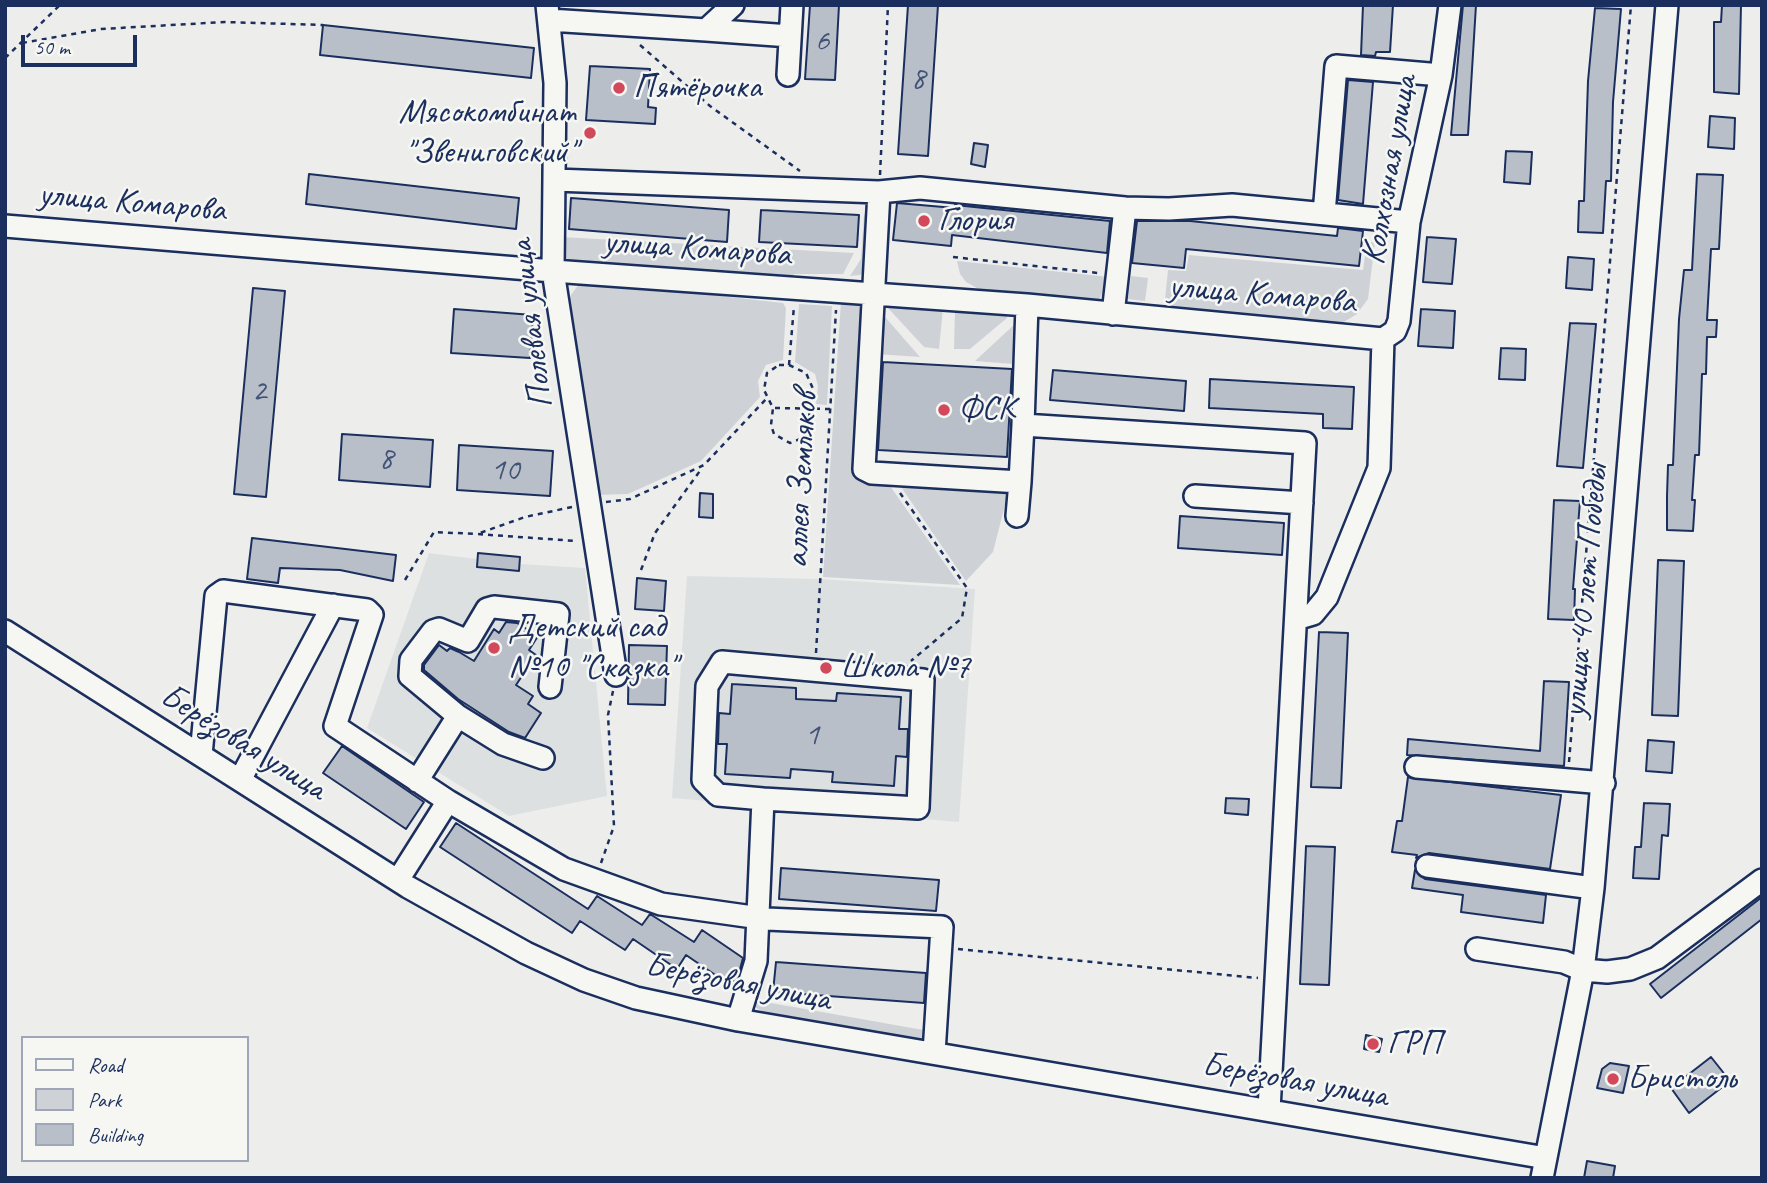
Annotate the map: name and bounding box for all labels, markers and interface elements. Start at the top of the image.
scale bar [24,21,140,65]
house number: 6 [815,23,829,61]
text: 50 m [34,34,70,60]
house number: 8 [911,61,925,99]
place label: Пятёрочка [633,67,761,109]
street label: Колхозная улица [1353,72,1427,268]
marker: Пятёрочка [611,80,627,96]
place label: Мясокомбинат "Звениговский" [399,92,576,174]
marker: Мясокомбинат "Звениговский" [582,125,598,141]
street label: улица Комарова [37,174,227,232]
place label: Глория [938,200,1013,242]
marker: Глория [916,213,932,229]
street label: улица Комарова [602,222,792,276]
street label: Полевая улица [501,237,563,411]
street label: улица Комарова [1167,266,1357,324]
house number: 2 [252,373,266,411]
place label: ФСК [958,389,1015,431]
street label: аллея Земляков [776,391,828,569]
marker: ФСК [936,402,952,418]
house number: 8 [379,441,393,479]
house number: 10 [491,452,519,490]
street label: улица 40 лет Победы [1554,462,1618,720]
place label: Детский сад №10 "Сказка" [508,607,676,689]
marker: Детский сад №10 "Сказка" [486,640,502,656]
place label: Школа №7 [840,647,970,689]
marker: Школа №7 [818,660,834,676]
street label: Берёзовая улица [152,676,334,810]
house number: 1 [805,717,819,755]
street label: Берёзовая улица [642,944,834,1022]
place label: ГРП [1387,1023,1441,1065]
legend [21,1036,248,1162]
marker: ГРП [1365,1036,1381,1052]
street label: Берёзовая улица [1199,1044,1391,1118]
text: Road [88,1052,123,1078]
place label: Бристоль [1627,1058,1736,1100]
marker: Бристоль [1605,1071,1621,1087]
text: Park [88,1087,121,1113]
text: Building [88,1122,143,1148]

